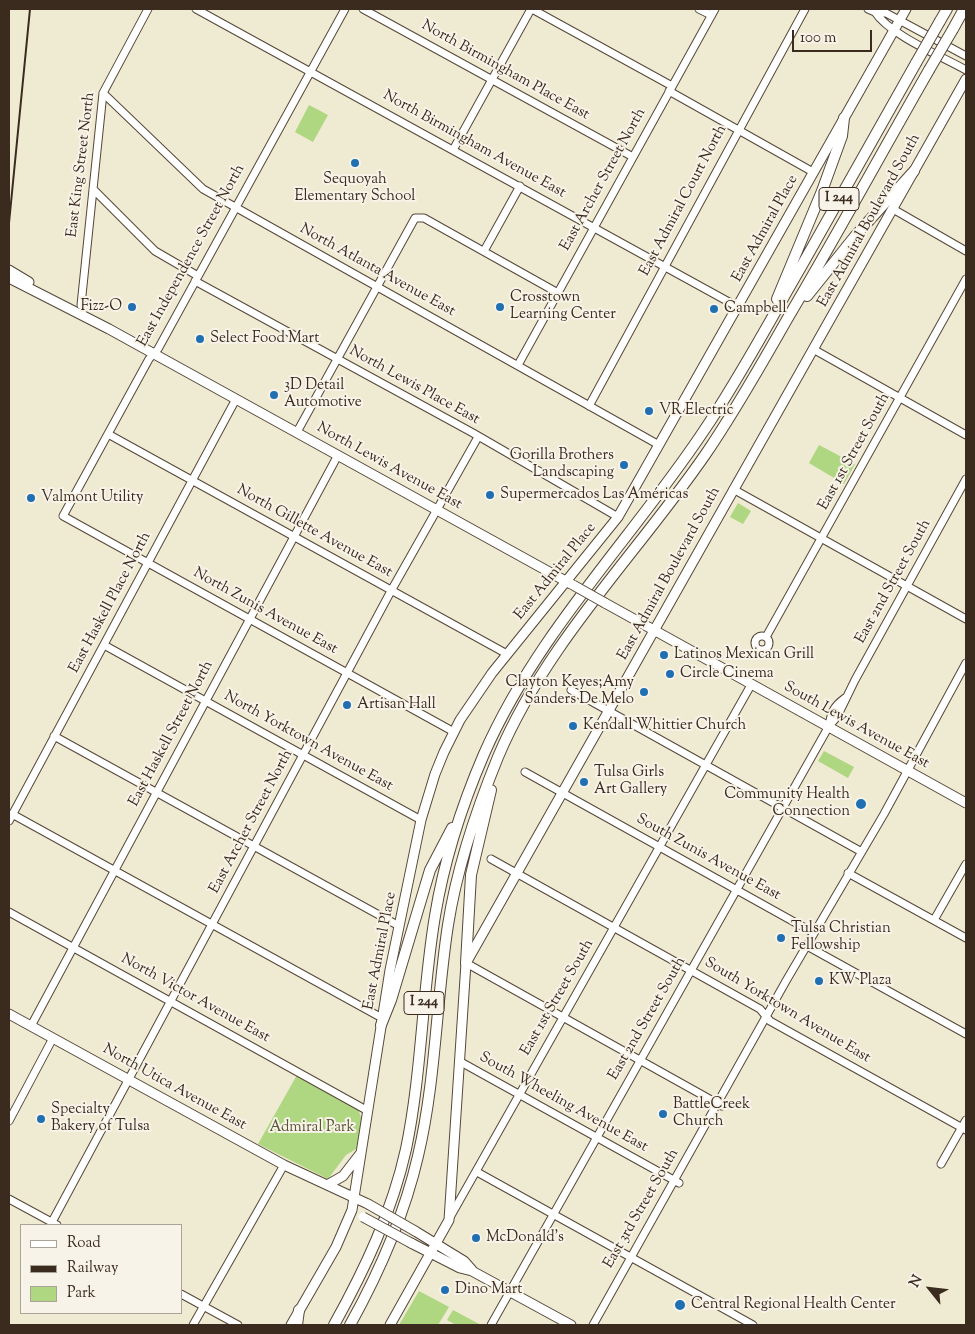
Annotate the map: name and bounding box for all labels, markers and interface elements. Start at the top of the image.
street label: North Birmingham Place East [418,17,592,125]
scale bar [795,20,875,52]
text: 100 m [800,28,836,49]
street label: North Birmingham Avenue East [379,87,569,203]
street label: East King Street North [64,91,100,239]
street label: East Archer Street North [557,106,651,254]
street label: East Admiral Court North [636,122,732,280]
street label: East Admiral Boulevard South [815,131,925,311]
marker: Sequoyah Elementary School [349,157,361,169]
street label: East Independence Street North [134,162,250,350]
place label: Sequoyah Elementary School [295,171,415,206]
street label: East Admiral Place [729,172,803,286]
road number: I 244 [819,188,859,210]
street label: North Atlanta Avenue East [296,221,458,321]
place label: Crosstown Learning Center [510,289,616,324]
place label: Fizz-O [80,298,122,316]
place label: Campbell [724,300,787,318]
marker: Fizz-O [126,301,138,313]
marker: Crosstown Learning Center [494,301,506,313]
marker: Campbell [708,303,720,315]
place label: Select Food Mart [210,330,319,348]
marker: Select Food Mart [194,333,206,345]
street label: North Lewis Place East [346,343,482,429]
place label: 3D Detail Automotive [284,377,362,412]
marker: 3D Detail Automotive [268,389,280,401]
street label: East 1st Street South [815,390,895,514]
place label: VR Electric [659,402,734,420]
marker: VR Electric [643,405,655,417]
street label: North Lewis Avenue East [313,420,465,514]
place label: Gorilla Brothers Landscaping [510,447,614,482]
marker: Gorilla Brothers Landscaping [618,459,630,471]
street label: North Gillette Avenue East [233,482,395,582]
street label: East Admiral Boulevard South [615,484,725,664]
place label: Supermercados Las Américas [500,486,688,504]
place label: Valmont Utility [41,489,143,507]
marker: Supermercados Las Américas [484,489,496,501]
marker: Valmont Utility [25,492,37,504]
street label: East 2nd Street South [852,517,936,647]
street label: East Admiral Place [511,520,601,624]
street label: East Haskell Place North [66,529,156,677]
street label: North Zunis Avenue East [190,565,340,659]
place label: Latinos Mexican Grill [674,646,814,664]
marker: Latinos Mexican Grill [658,649,670,661]
street label: East Haskell Street North [126,658,218,810]
place label: Circle Cinema [680,665,774,683]
marker: Circle Cinema [664,668,676,680]
place label: Clayton Keyes;Amy Sanders De Melo [506,674,634,709]
street label: South Lewis Avenue East [780,678,932,774]
marker: Clayton Keyes;Amy Sanders De Melo [638,686,650,698]
street label: North Yorktown Avenue East [220,688,396,796]
place label: Artisan Hall [357,696,436,714]
marker: Artisan Hall [341,699,353,711]
place label: Kendall Whittier Church [583,717,746,735]
marker: Kendall Whittier Church [567,720,579,732]
street label: East Archer Street North [206,747,298,897]
place label: Tulsa Girls Art Gallery [594,764,667,799]
marker: Tulsa Girls Art Gallery [578,776,590,788]
place label: Community Health Connection [724,786,850,821]
marker: Community Health Connection [854,797,868,811]
street label: South Zunis Avenue East [633,811,783,905]
street label: East Admiral Place [361,891,401,1011]
place label: Tulsa Christian Fellowship [791,920,891,955]
marker: Tulsa Christian Fellowship [775,932,787,944]
street label: East 1st Street South [517,937,599,1059]
street label: North Victor Avenue East [117,951,273,1047]
street label: East 2nd Street South [605,954,691,1084]
street label: South Yorktown Avenue East [701,954,873,1068]
place label: KW Plaza [829,972,892,990]
marker: KW Plaza [813,975,825,987]
road number: I 244 [404,991,444,1014]
street label: North Utica Avenue East [99,1041,249,1135]
street label: South Wheeling Avenue East [475,1049,651,1157]
place label: BattleCreek Church [673,1096,750,1131]
place label: Specialty Bakery of Tulsa [51,1101,150,1136]
marker: BattleCreek Church [657,1108,669,1120]
marker: Specialty Bakery of Tulsa [35,1113,47,1125]
park label: Admiral Park [269,1119,355,1137]
street label: East 3rd Street South [600,1146,684,1272]
legend [20,1224,182,1314]
place label: McDonald's [486,1229,564,1247]
marker: McDonald's [470,1232,482,1244]
text: Road [67,1233,101,1254]
text: Railway [67,1258,118,1279]
north arrow [905,1264,955,1314]
text: N [905,1272,928,1291]
place label: Dino Mart [455,1281,522,1299]
text: Park [67,1283,96,1304]
marker: Dino Mart [439,1284,451,1296]
place label: Central Regional Health Center [691,1296,896,1314]
marker: Central Regional Health Center [673,1298,687,1312]

